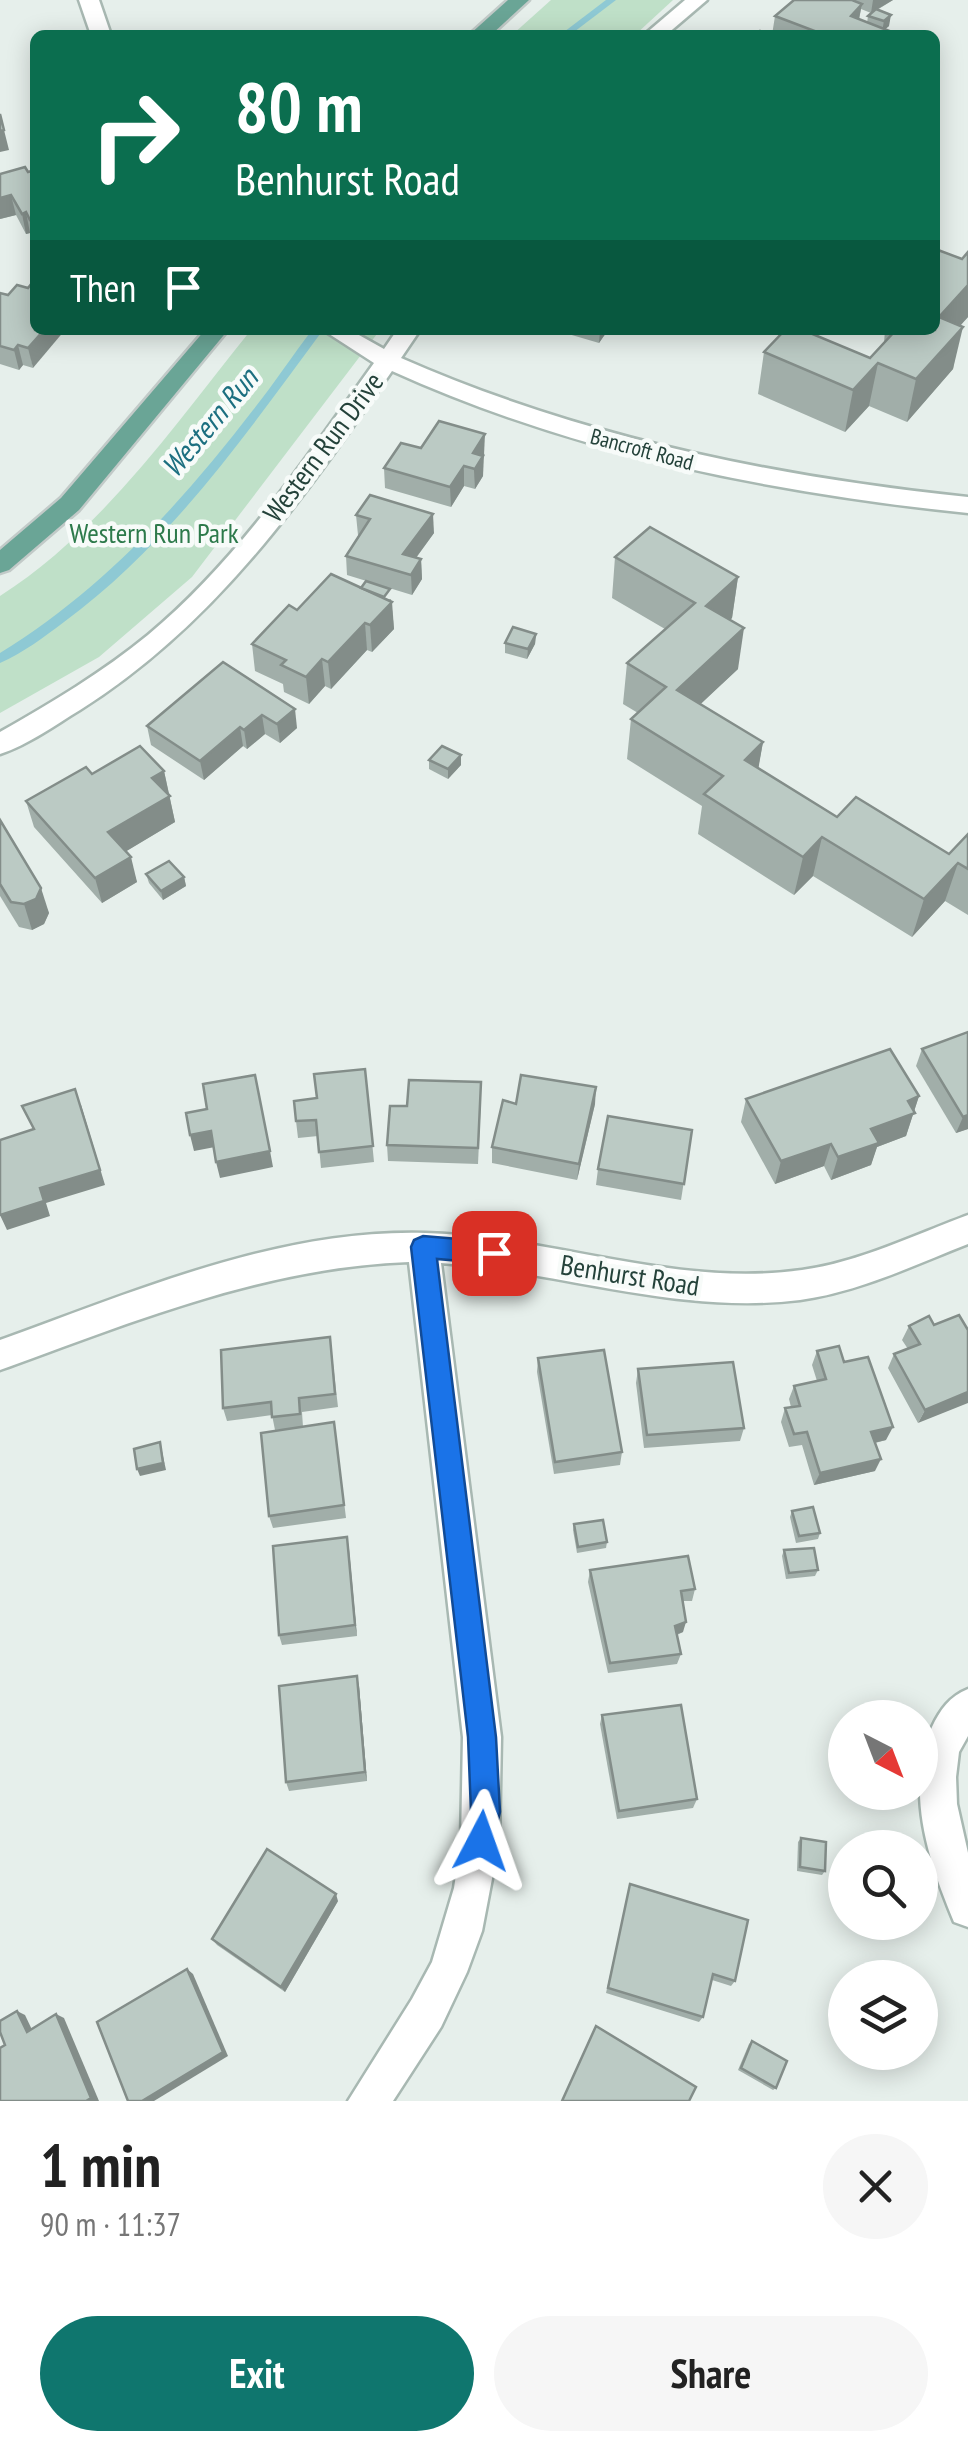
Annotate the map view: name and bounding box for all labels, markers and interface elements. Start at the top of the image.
text: 80 m [235,61,363,151]
icon: right [70,70,200,200]
text: Benhurst Road [235,149,460,207]
icon: arrive [156,260,211,315]
text: Then [70,263,136,312]
water label: Western Run [152,358,267,485]
street label: Western Run Drive [254,364,391,529]
street label: Bancroft Road [587,422,697,476]
park label: Western Run Park [69,514,239,551]
pin [452,1211,537,1296]
icon: arrive [467,1226,522,1281]
street label: Benhurst Road [558,1245,702,1304]
north arrow [828,1700,938,1810]
map controls [828,1700,938,2070]
position arrow [429,1789,533,1893]
button: search [828,1830,938,1940]
button: layers [828,1960,938,2070]
text: 1 min [40,2126,161,2204]
button: close [823,2134,928,2239]
text: 90 m · 11:37 [40,2203,181,2245]
button: Exit [40,2316,474,2431]
button: Share [494,2316,928,2431]

